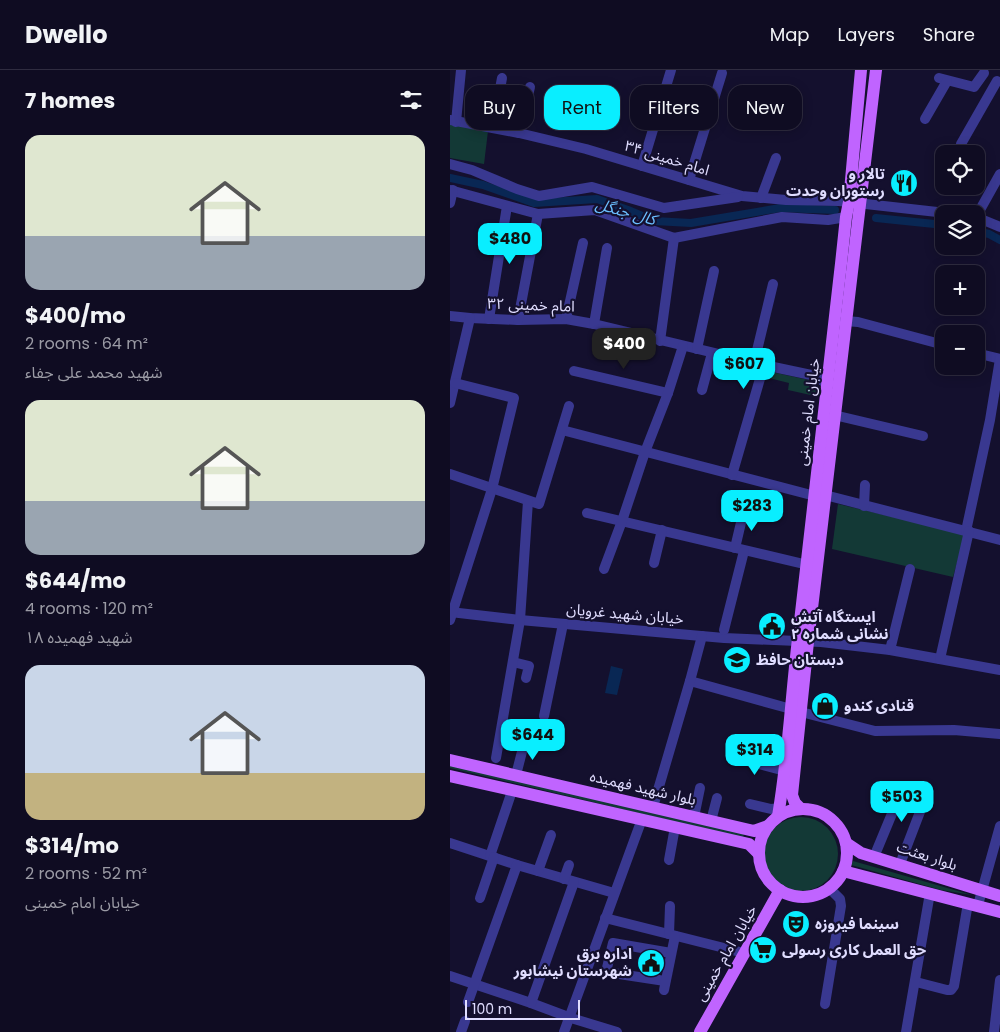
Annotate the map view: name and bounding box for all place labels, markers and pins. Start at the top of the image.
place label: تالار و رستوران وحدت [786,163,886,201]
restaurant icon: تالار و رستوران وحدت [889,168,919,198]
pin: $480 [480,222,540,265]
pin: $400 [594,328,654,370]
pin: $607 [714,348,774,390]
pin: $283 [722,490,782,532]
place label: ایستگاه آتش نشانی شماره ۲ [791,606,889,644]
public building icon: ایستگاه آتش نشانی شماره ۲ [757,611,787,641]
school or university icon: دبستان حافظ [722,645,752,675]
place label: دبستان حافظ [756,649,844,670]
shop icon: قنادی کندو [810,691,840,721]
place label: قنادی کندو [844,695,914,716]
pin: $644 [503,718,563,761]
pin: $314 [725,734,785,776]
pin: $503 [872,780,932,823]
theatre icon: سینما فیروزه [781,909,811,939]
place label: سینما فیروزه [815,913,899,934]
supermarket icon: حق العمل کاری رسولی [748,935,778,965]
place label: حق العمل کاری رسولی [782,939,927,960]
place label: اداره برق شهرستان نیشابور [513,943,632,981]
public building icon: اداره برق شهرستان نیشابور [636,948,666,978]

